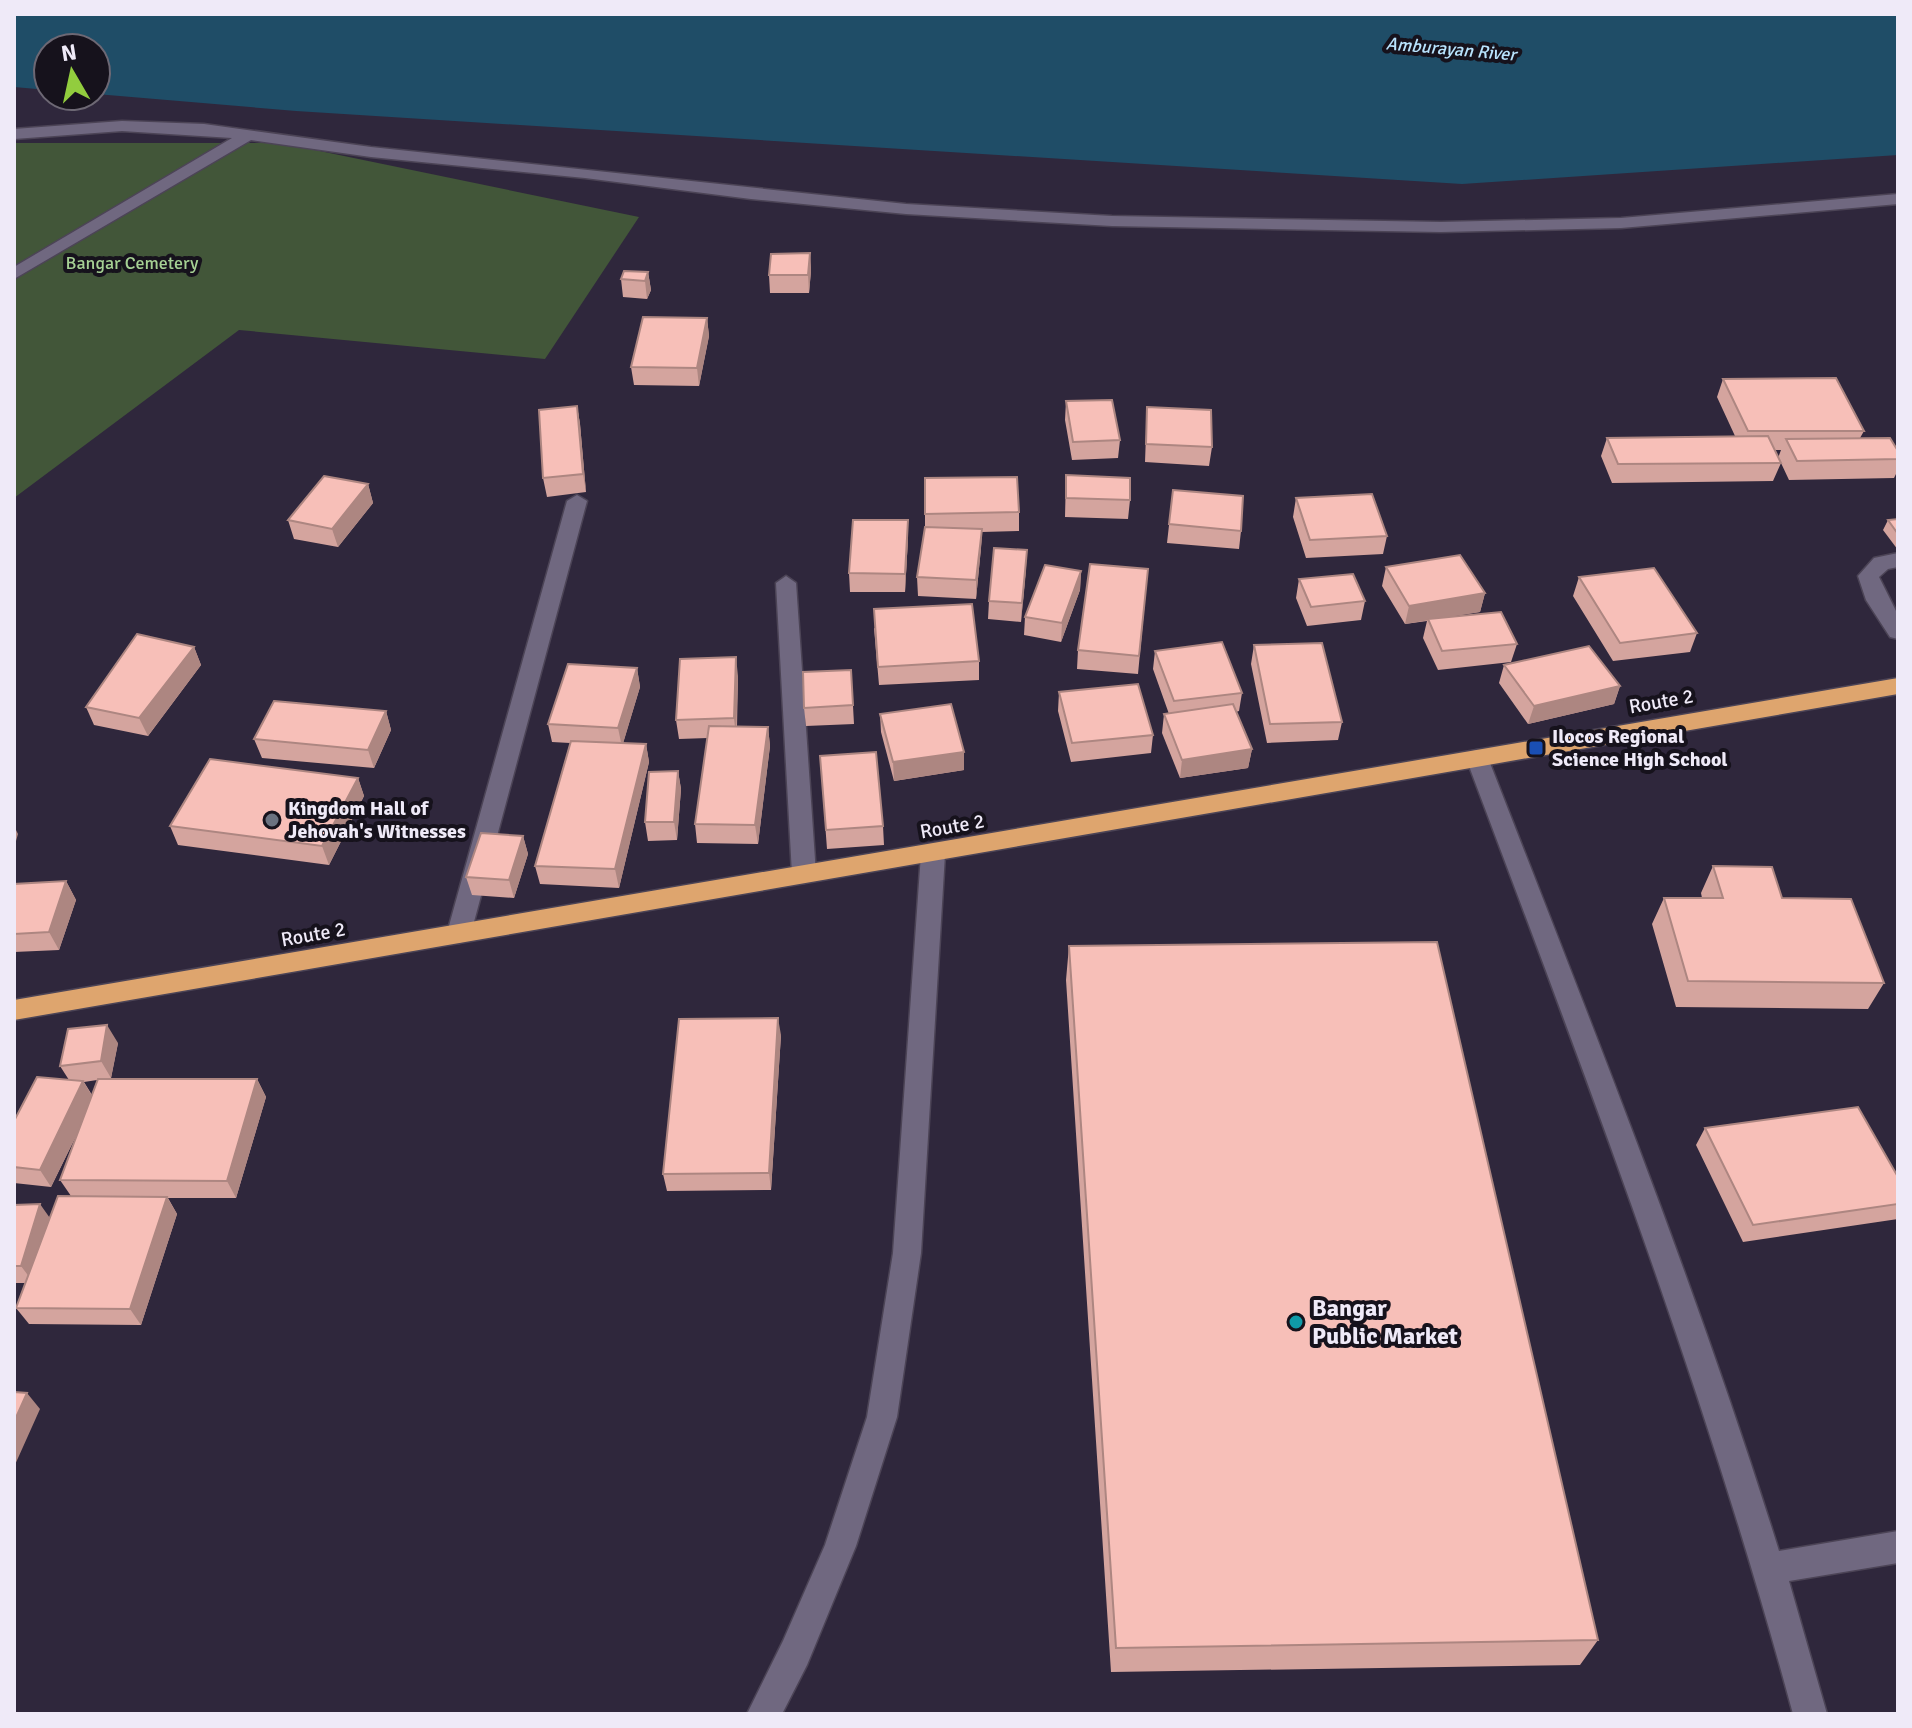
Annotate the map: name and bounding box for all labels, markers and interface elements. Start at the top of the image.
north arrow [32,32,112,112]
water label: Amburayan River [1385,32,1519,66]
text: N [59,38,79,67]
park label: Bangar Cemetery [66,252,199,274]
street label: Route 2 [1627,684,1695,719]
place label: Ilocos Regional Science High School [1552,724,1728,772]
marker: Ilocos Regional Science High School [1527,739,1545,757]
place label: Kingdom Hall of Jehovah's Witnesses [288,796,466,844]
street label: Route 2 [918,809,986,844]
marker: Kingdom Hall of Jehovah's Witnesses [263,811,281,829]
street label: Route 2 [279,917,347,952]
place label: Bangar Public Market [1312,1293,1458,1351]
marker: Bangar Public Market [1287,1313,1305,1331]

